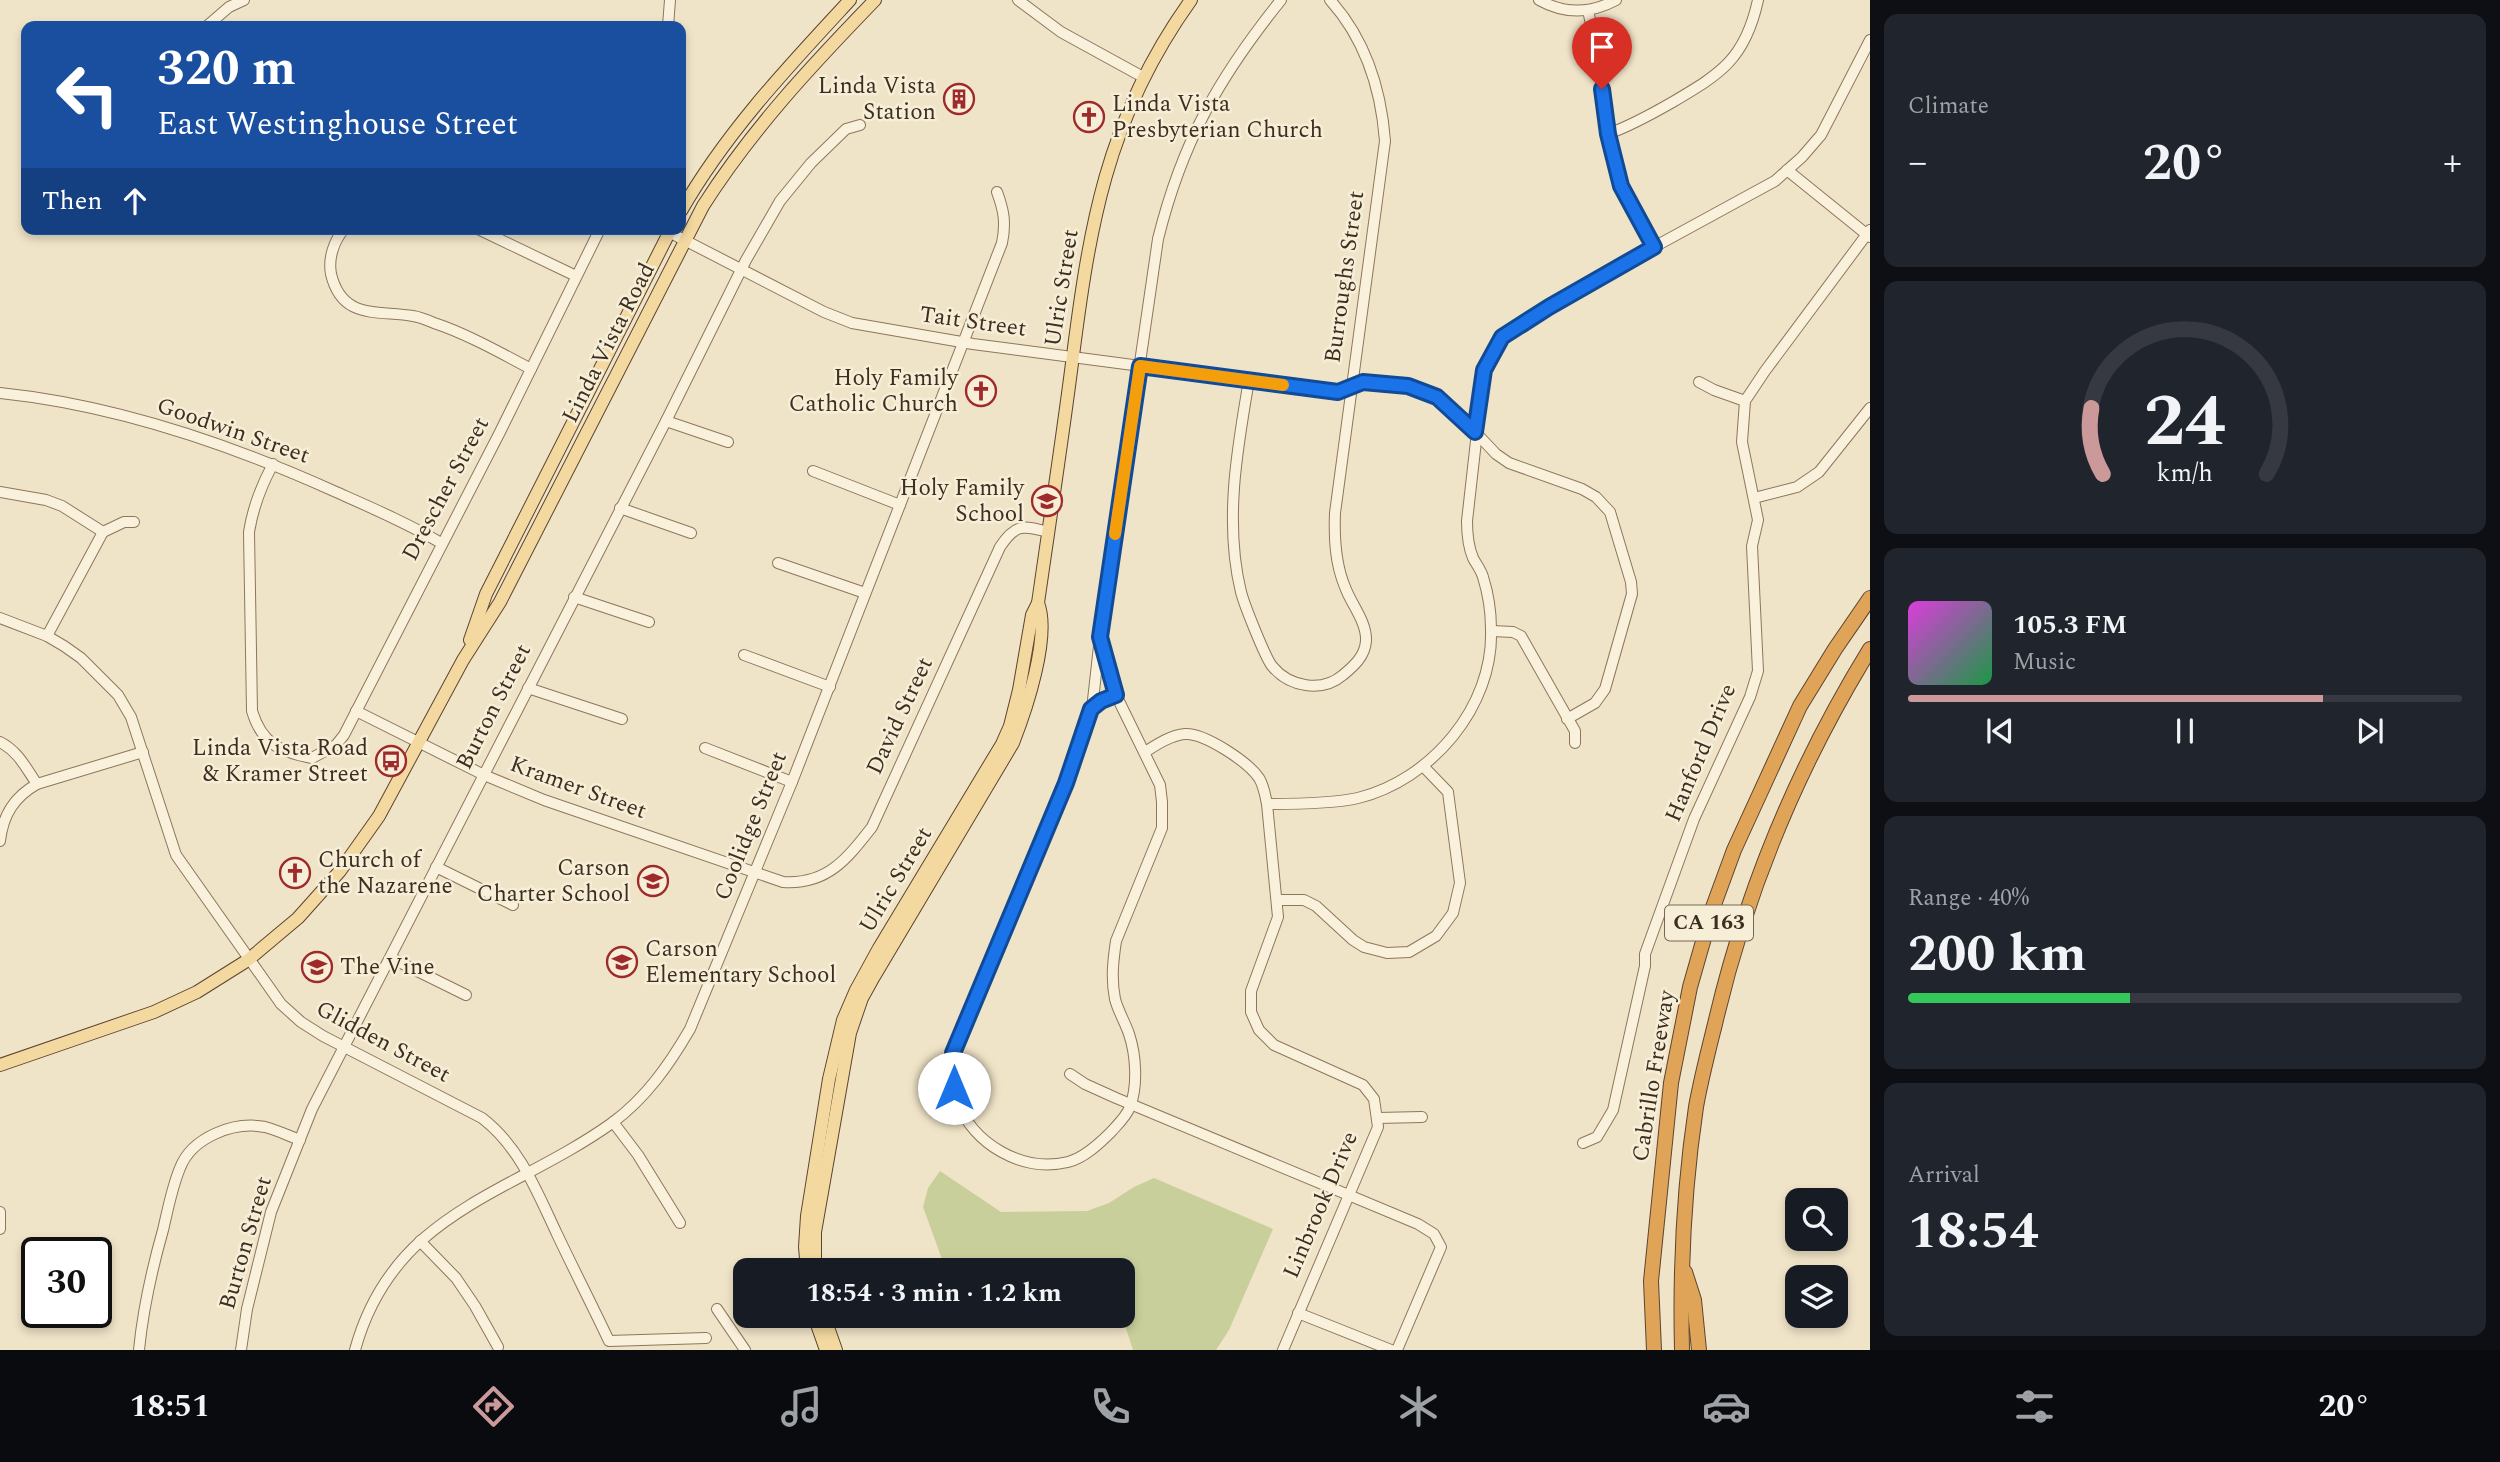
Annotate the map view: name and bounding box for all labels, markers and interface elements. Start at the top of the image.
pin [1572,17,1632,89]
icon: arrive [1583,28,1621,66]
text: 320 m [157,32,296,107]
icon: left [42,49,133,140]
place label: Linda Vista Station [818,69,936,130]
building icon: Linda Vista Station [942,82,976,116]
place label: Linda Vista Presbyterian Church [1112,87,1323,148]
text: Climate [1908,89,1989,124]
text: East Westinghouse Street [157,100,518,149]
church icon: Linda Vista Presbyterian Church [1072,100,1106,134]
text: 20° [2143,124,2227,203]
text: − [1908,134,1927,192]
text: + [2443,134,2462,192]
text: Then [42,181,102,221]
icon: ahead [116,182,154,220]
street label: Burroughs Street [1316,189,1374,365]
street label: Ulric Street [1035,227,1089,349]
street label: Linda Vista Road [553,257,665,429]
street label: Tait Street [917,297,1029,347]
place label: Holy Family Catholic Church [789,361,959,422]
text: 24 [2144,367,2226,478]
church icon: Holy Family Catholic Church [964,374,998,408]
street label: Goodwin Street [152,388,314,474]
street label: Drescher Street [393,411,499,567]
text: km/h [2157,455,2213,493]
place label: Holy Family School [900,471,1025,532]
school or university icon: Holy Family School [1030,484,1064,518]
text: 105.3 FM [2013,605,2127,645]
street label: Burton Street [447,638,541,776]
text: Music [2013,645,2076,680]
street label: David Street [857,651,943,781]
street label: Hanford Drive [1656,678,1746,828]
icon: previous [1981,712,2019,750]
icon: pause [2166,712,2204,750]
icon: next [2351,712,2389,750]
place label: Linda Vista Road & Kramer Street [192,731,368,792]
bus stop icon: Linda Vista Road & Kramer Street [374,744,408,778]
street label: Coolidge Street [705,746,797,906]
street label: Kramer Street [505,747,651,829]
street label: Ulric Street [850,820,942,940]
place label: Church of the Nazarene [318,843,453,904]
place label: Carson Charter School [477,851,630,912]
church icon: Church of the Nazarene [278,856,312,890]
school or university icon: Carson Charter School [636,864,670,898]
text: Range · 40% [1908,881,2029,916]
road number: CA 163 [1665,906,1753,940]
text: 200 km [1908,915,2087,994]
place label: Carson Elementary School [645,932,836,993]
school or university icon: Carson Elementary School [605,945,639,979]
school or university icon: The Vine [300,950,334,984]
place label: The Vine [340,950,435,985]
street label: Cabrillo Freeway [1623,987,1685,1164]
street label: Glidden Street [309,992,457,1092]
position arrow [917,1051,991,1125]
street label: Linbrook Drive [1274,1126,1368,1284]
text: Arrival [1908,1158,1980,1193]
street label: Burton Street [210,1172,282,1314]
map controls [1785,1188,1848,1328]
button: search [1785,1188,1848,1251]
text: 18:54 [1908,1192,2039,1271]
speed limit sign: 30 [21,1237,112,1328]
button: layers [1785,1265,1848,1328]
text: 18:54 · 3 min · 1.2 km [806,1273,1062,1313]
text: 18:51 [130,1382,210,1431]
icon: directions [469,1382,518,1431]
icon: music [777,1382,826,1431]
icon: phone [1086,1382,1135,1431]
icon: climate [1394,1382,1443,1431]
icon: car [1702,1382,1751,1431]
icon: filters [2010,1382,2059,1431]
text: 20° [2318,1382,2370,1431]

